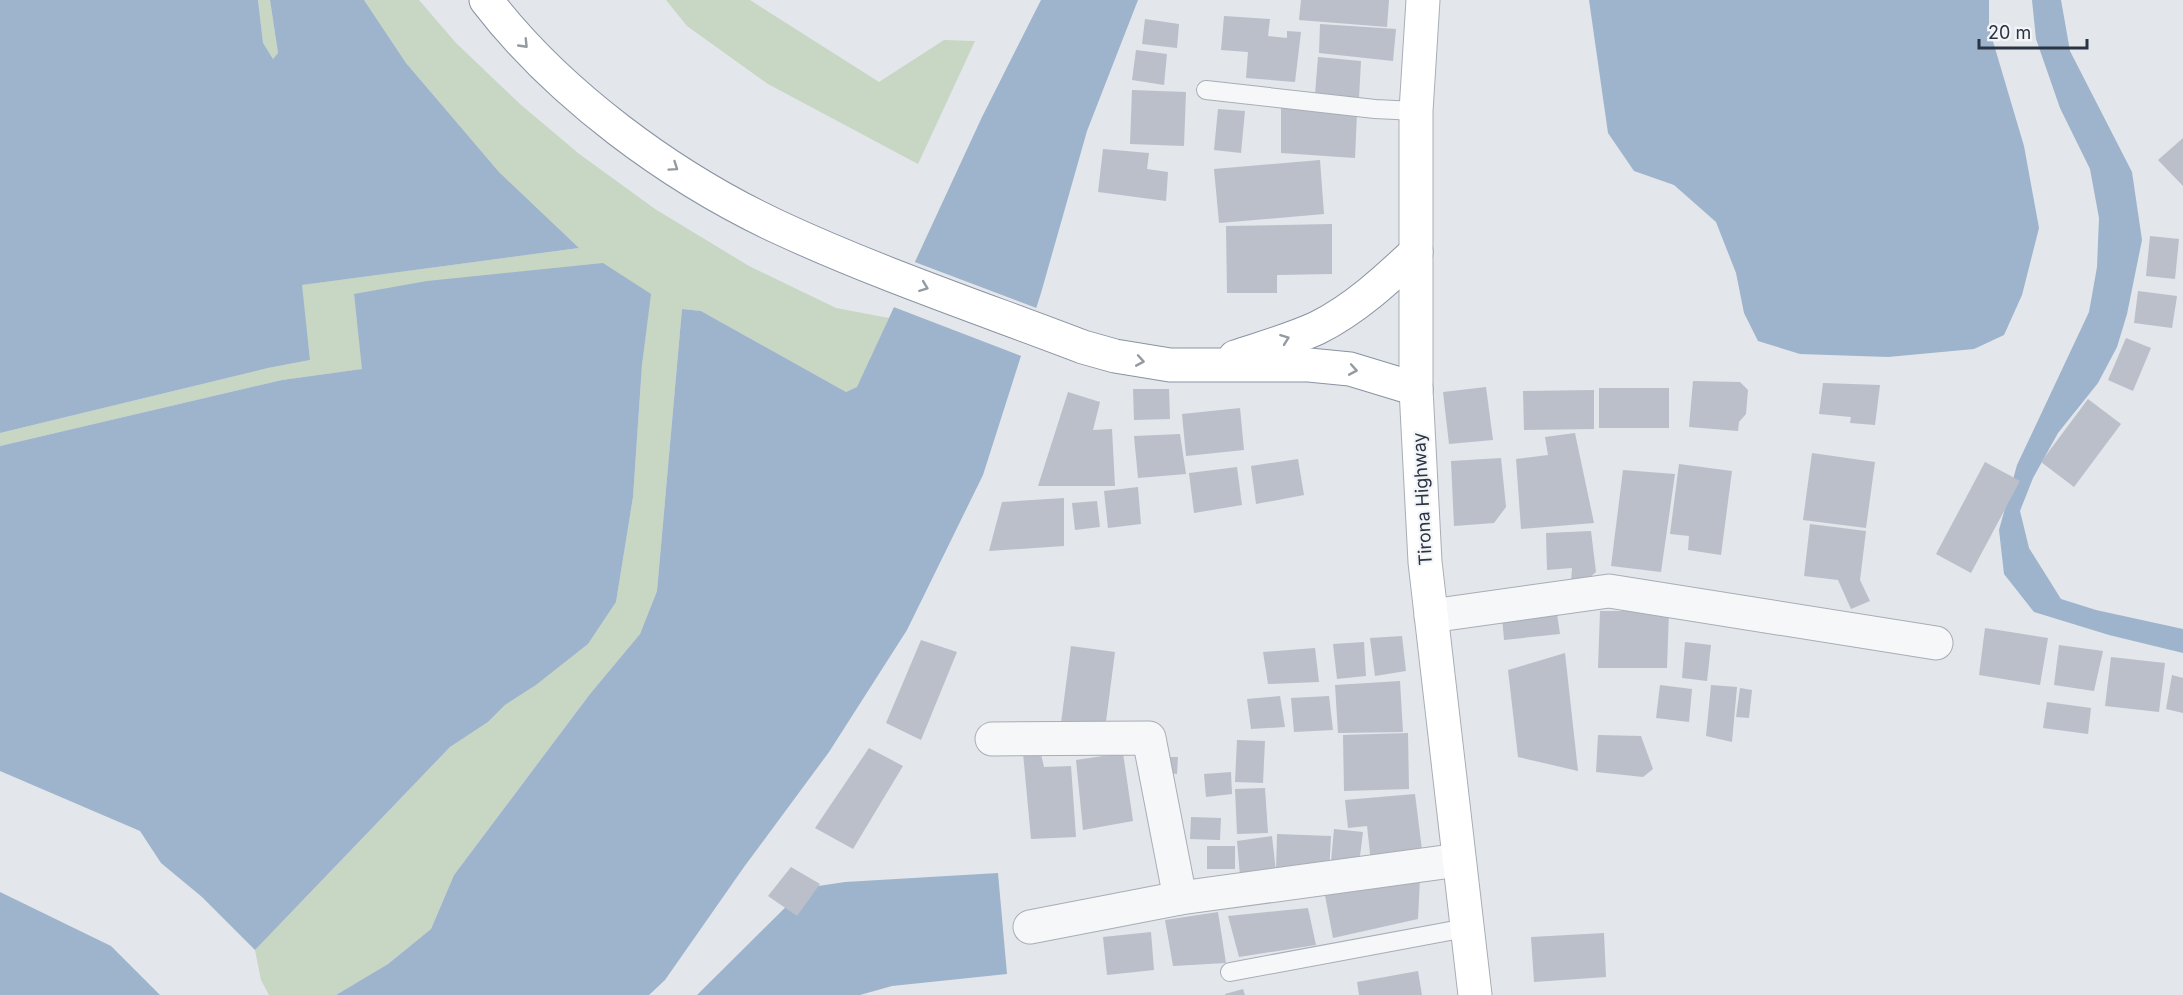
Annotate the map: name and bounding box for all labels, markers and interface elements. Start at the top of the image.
scale bar [1979,12,2087,50]
text: 20 m [1988,22,2031,43]
one-way arrow [517,37,528,47]
one-way arrow [668,160,679,171]
one-way arrow [918,279,929,292]
one-way arrow [1279,334,1290,347]
one-way arrow [1134,354,1144,367]
one-way arrow [1347,363,1357,376]
street label: Tirona Highway [1408,432,1436,566]

